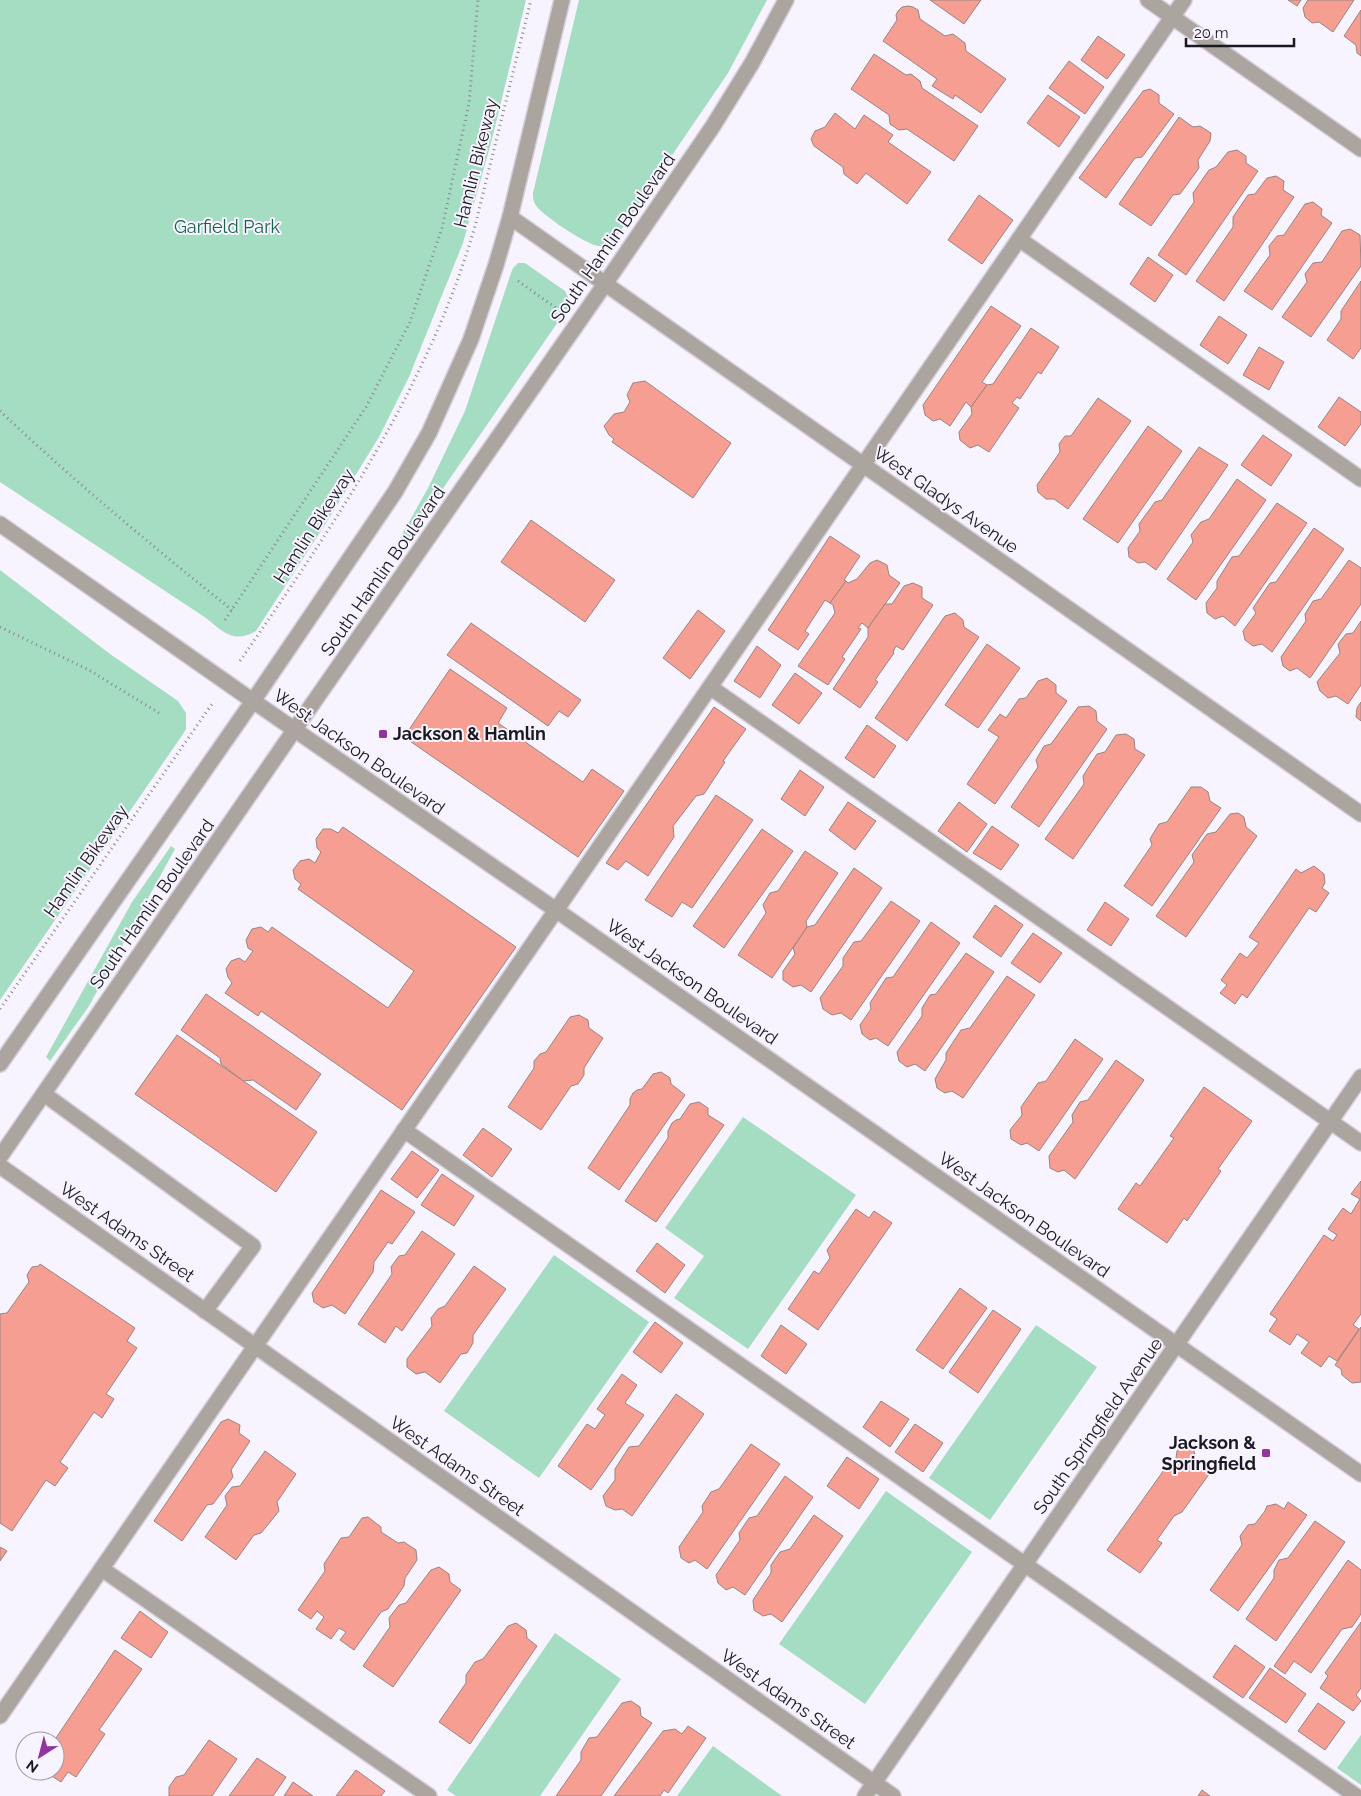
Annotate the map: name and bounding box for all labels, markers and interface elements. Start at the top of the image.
scale bar [1186,15,1294,47]
text: 20 m [1194,24,1229,42]
street label: Hamlin Bikeway [449,96,502,230]
street label: South Hamlin Boulevard [546,149,679,326]
park label: Garfield Park [174,216,281,237]
street label: West Gladys Avenue [870,442,1023,558]
street label: Hamlin Bikeway [269,464,359,587]
street label: South Hamlin Boulevard [316,482,449,659]
street label: West Jackson Boulevard [270,684,449,819]
place label: Jackson & Hamlin [393,723,546,744]
marker: Jackson & Hamlin [377,728,389,740]
street label: Hamlin Bikeway [39,800,132,921]
street label: South Hamlin Boulevard [85,815,218,992]
street label: West Jackson Boulevard [603,914,782,1049]
street label: West Jackson Boulevard [935,1147,1114,1282]
street label: West Adams Street [56,1177,199,1286]
street label: South Springfield Avenue [1029,1333,1167,1518]
street label: West Adams Street [386,1411,529,1520]
place label: Jackson & Springfield [1161,1432,1256,1474]
marker: Jackson & Springfield [1260,1447,1272,1459]
street label: West Adams Street [717,1644,860,1753]
north arrow [15,1731,65,1781]
text: N [23,1757,41,1776]

